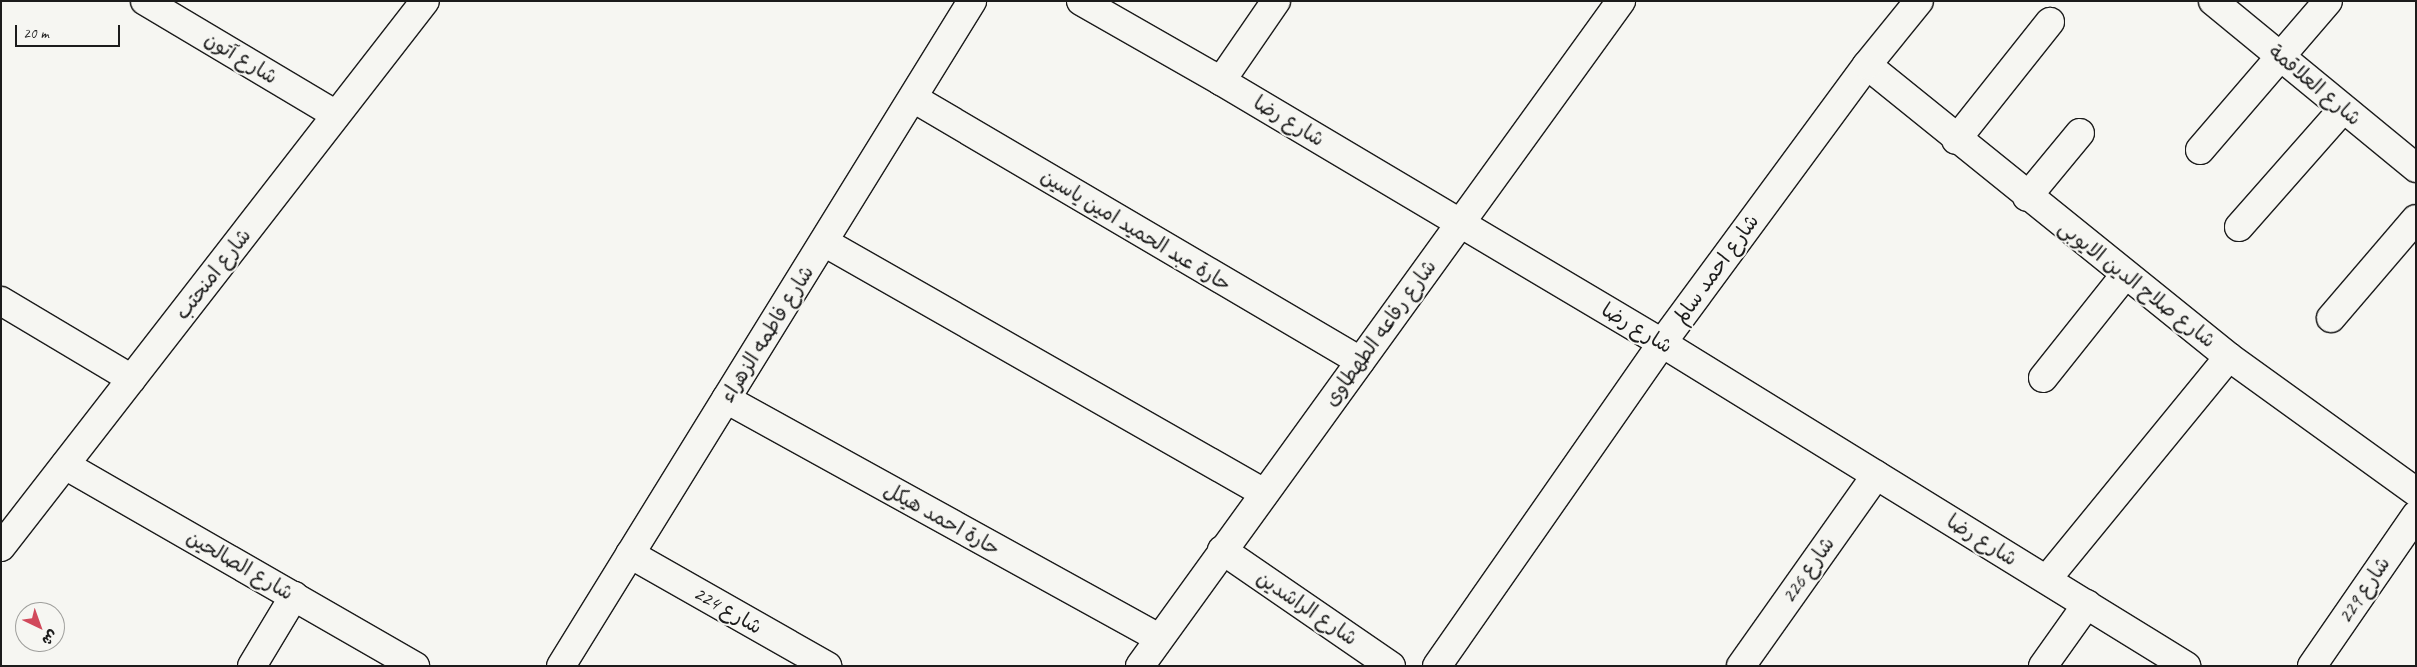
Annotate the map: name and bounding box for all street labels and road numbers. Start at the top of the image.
street label: شارع آتون [200,27,282,89]
street label: شارع العلاقمة [2264,39,2366,131]
street label: شارع رضا [1249,91,1329,151]
street label: حارة عبد الحميد امين ياسين [1037,164,1235,296]
street label: شارع احمد سالم [1668,210,1764,328]
street label: شارع صلاح الدين الايوبى [2054,215,2220,353]
street label: شارع امنحتب [170,224,256,324]
street label: شارع رفاعه الطهطاوى [1319,255,1441,411]
street label: شارع فاطمه الزهراء [715,261,819,407]
street label: شارع رضا [1597,298,1677,358]
street label: حارة احمد هيكل [880,477,1004,561]
street label: شارع رضا [1942,509,2022,571]
street label: شارع الصالحين [182,525,298,605]
street label: شارع 226 [1777,532,1839,608]
street label: شارع 229 [2333,552,2395,628]
street label: شارع الراشدين [1252,566,1362,650]
street label: شارع 224 [689,581,767,639]

